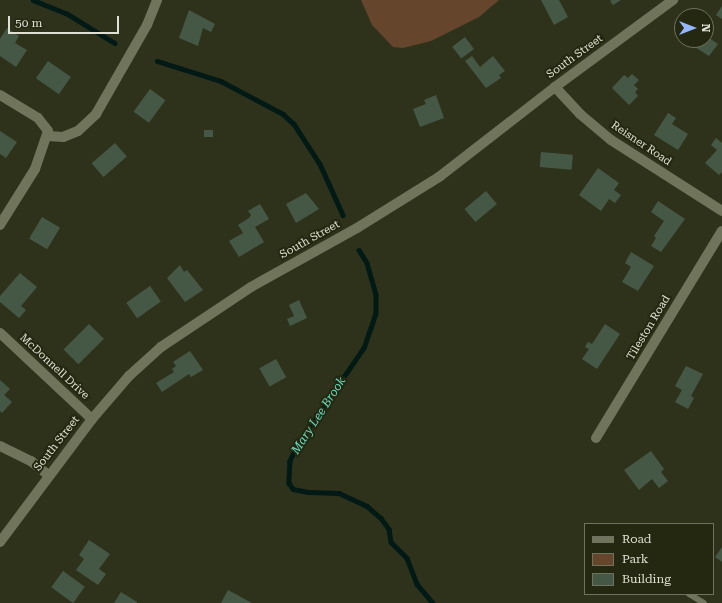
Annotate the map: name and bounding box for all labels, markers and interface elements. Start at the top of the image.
scale bar [10,8,121,34]
north arrow [674,8,714,48]
text: 50 m [15,16,42,30]
text: N [699,24,712,32]
street label: South Street [544,32,606,82]
street label: Reisner Road [608,119,674,169]
street label: South Street [278,218,342,262]
street label: Tileston Road [624,293,674,363]
street label: McDonnell Drive [16,331,92,403]
water label: Mary Lee Brook [289,375,349,457]
street label: South Street [31,414,83,474]
legend [584,523,714,595]
text: Road [622,532,651,546]
text: Park [622,552,648,566]
text: Building [622,572,671,586]

